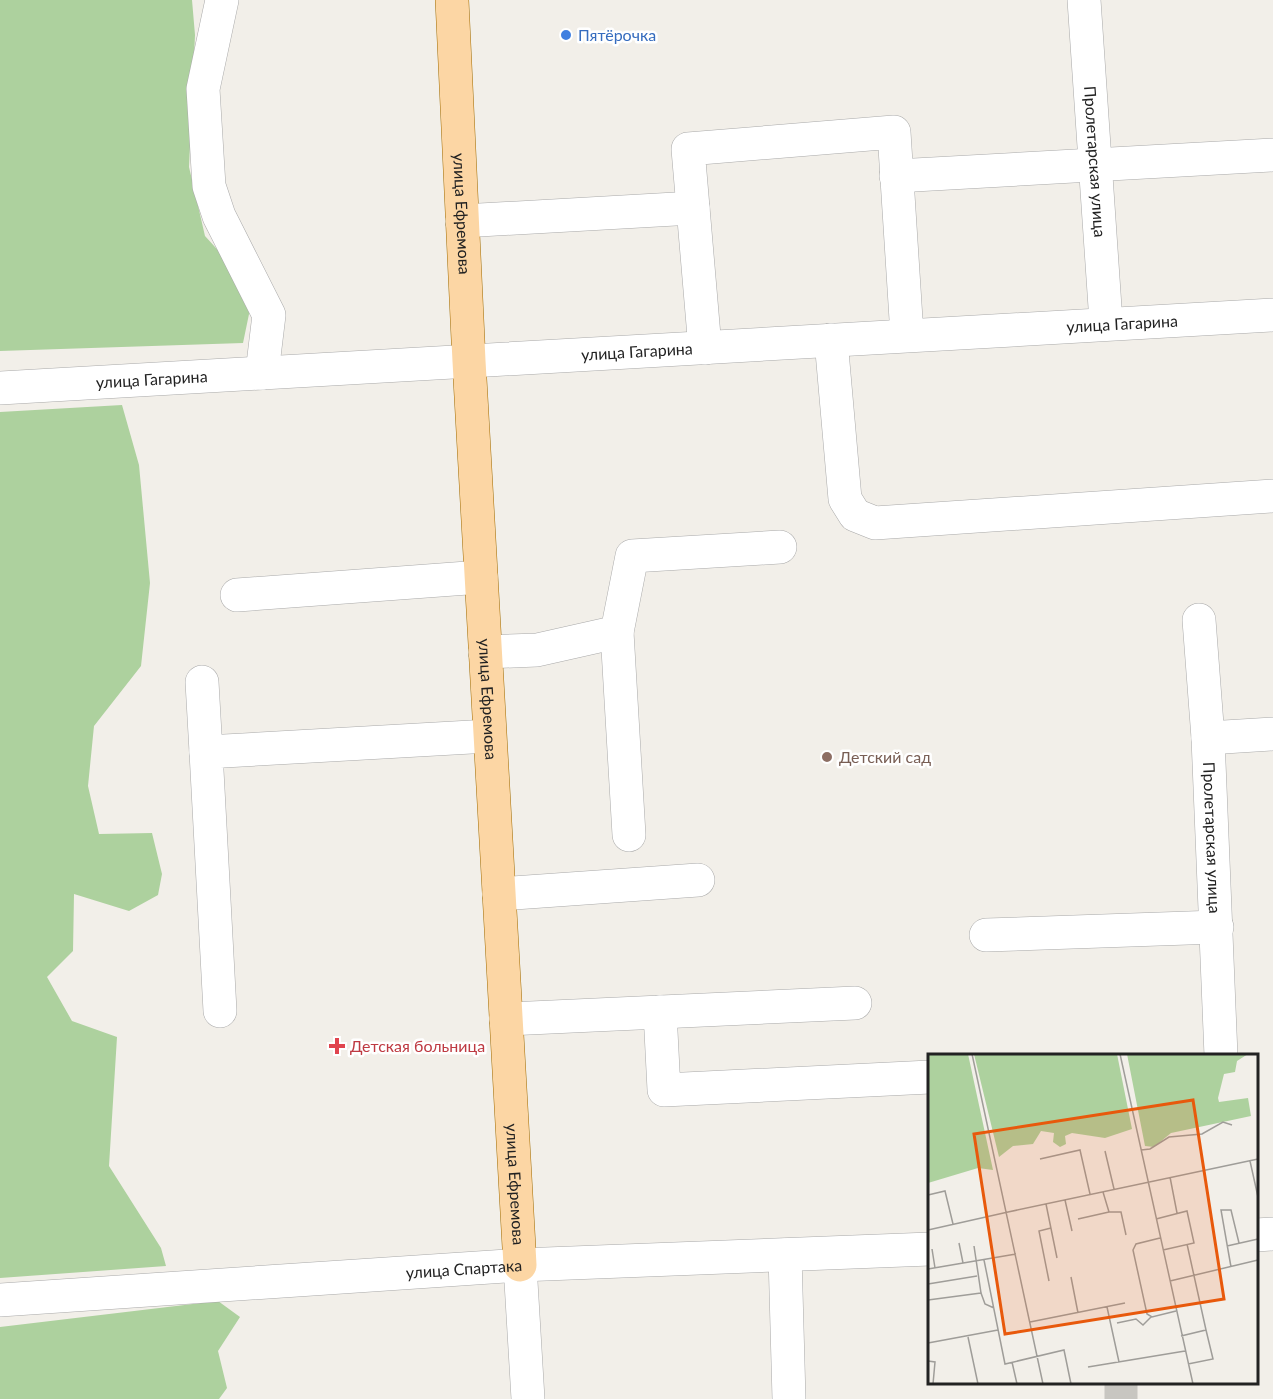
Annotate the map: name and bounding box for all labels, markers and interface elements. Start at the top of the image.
place label: Пятёрочка [578,25,656,44]
marker: Пятёрочка [559,28,573,42]
street label: Пролетарская улица [1081,85,1110,238]
street label: улица Ефремова [450,153,475,275]
street label: улица Гагарина [1066,310,1178,336]
street label: улица Гагарина [581,338,693,364]
street label: улица Гагарина [95,366,208,391]
street label: улица Ефремова [476,638,501,760]
place label: Детский сад [839,747,931,766]
marker: Детский сад [820,750,834,764]
street label: Пролетарская улица [1200,761,1225,914]
place label: Детская больница [350,1036,485,1055]
marker: Детская больница [328,1037,346,1055]
inset map [928,1054,1258,1384]
street label: улица Ефремова [503,1123,529,1246]
street label: улица Спартака [405,1255,523,1282]

